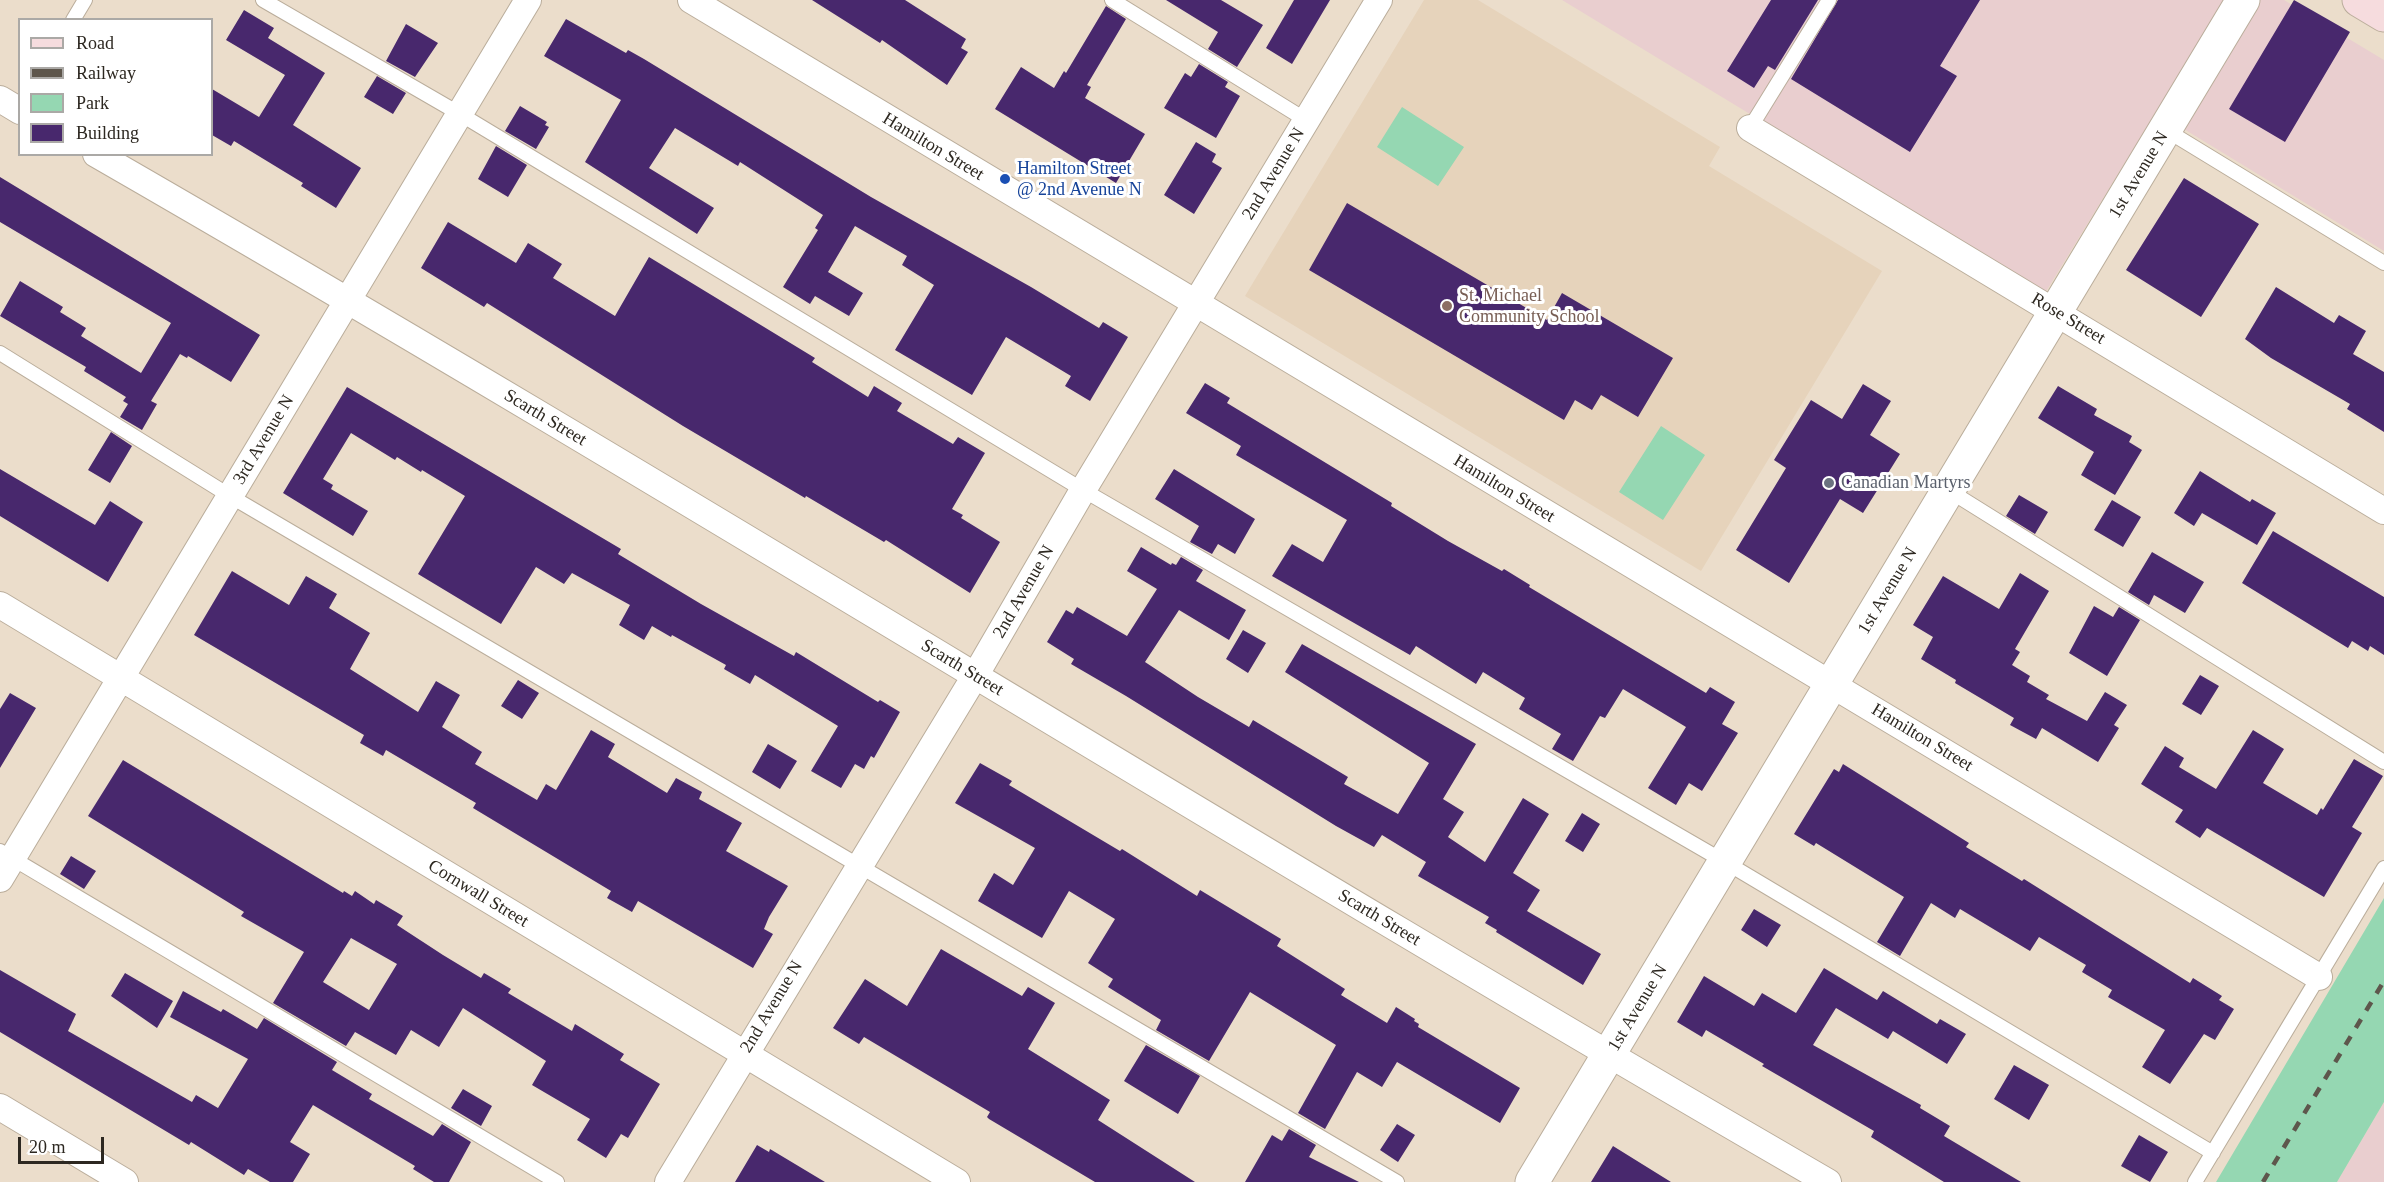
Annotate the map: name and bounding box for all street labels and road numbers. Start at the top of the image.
street label: Hamilton Street [878,108,988,186]
street label: 2nd Avenue N [1238,124,1310,224]
street label: 1st Avenue N [2105,128,2173,222]
street label: Rose Street [2027,289,2109,349]
street label: Scarth Street [500,385,590,451]
street label: 3rd Avenue N [229,391,299,489]
street label: Hamilton Street [1449,450,1559,528]
street label: 2nd Avenue N [989,542,1059,642]
street label: 1st Avenue N [1854,544,1922,638]
street label: Scarth Street [917,635,1007,701]
street label: Hamilton Street [1867,699,1977,777]
street label: Cornwall Street [424,856,532,932]
street label: Scarth Street [1334,885,1424,951]
street label: 2nd Avenue N [736,957,808,1057]
street label: 1st Avenue N [1604,961,1672,1055]

